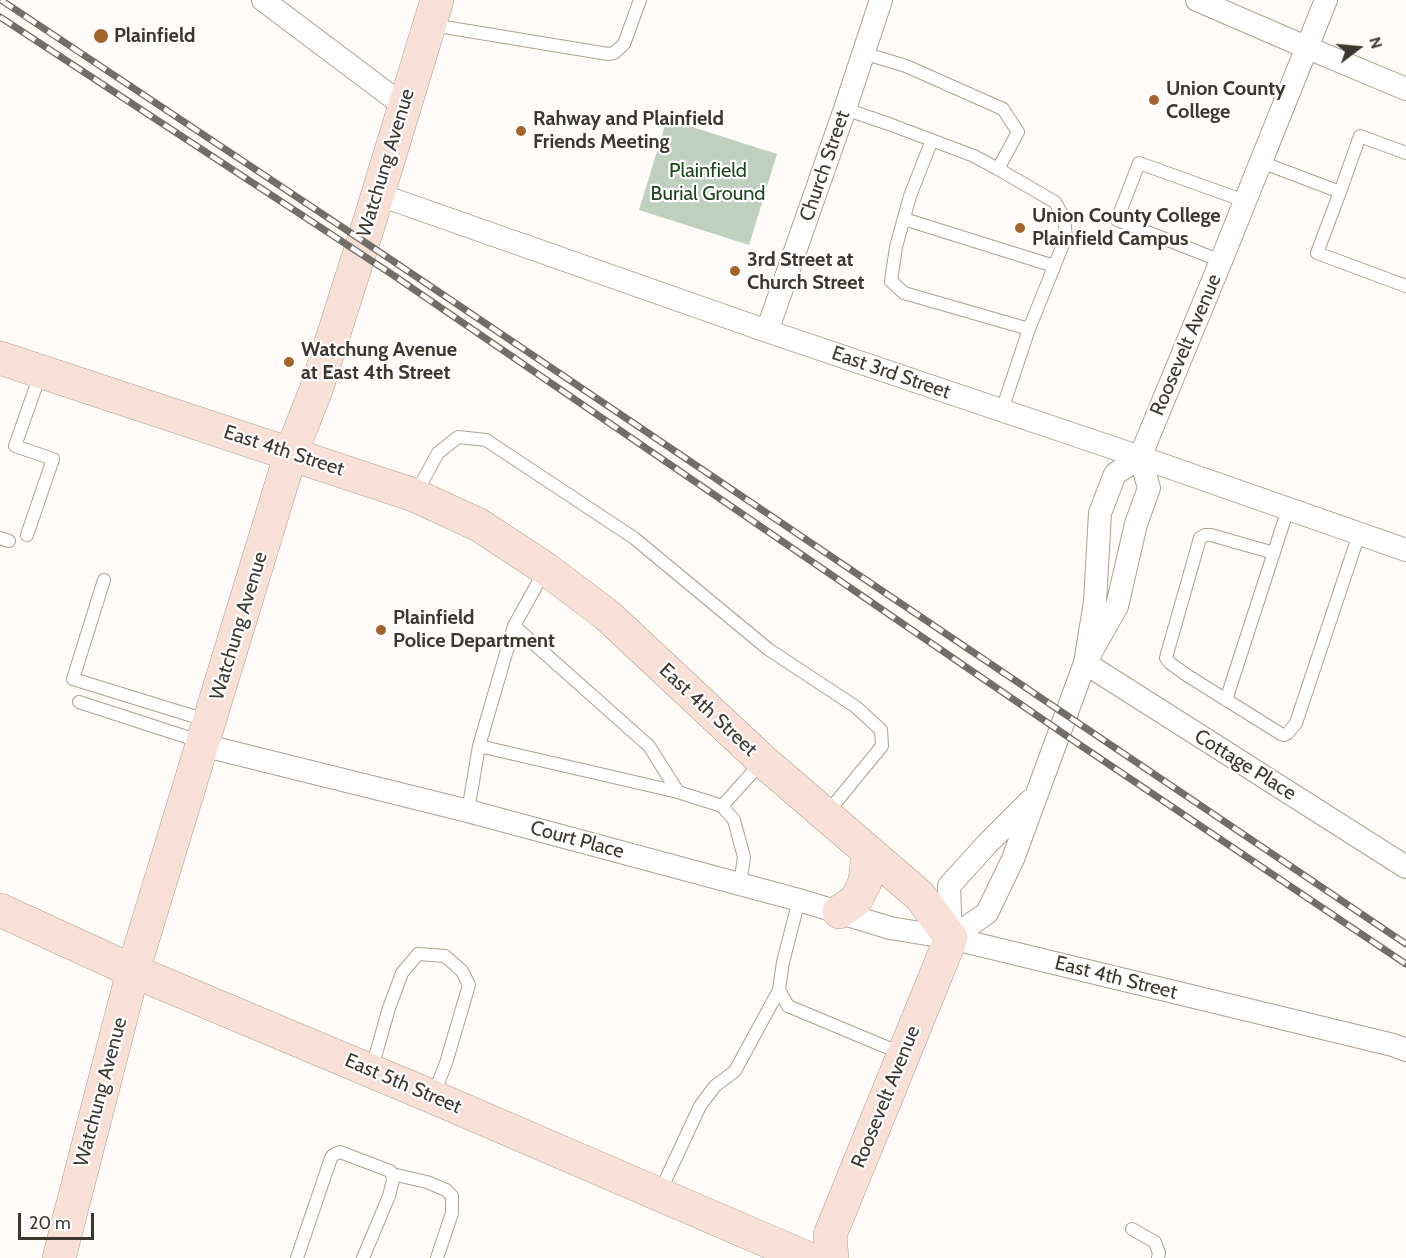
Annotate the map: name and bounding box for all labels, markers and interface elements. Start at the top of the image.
north arrow [1328,18,1388,78]
place label: Plainfield [114,24,195,48]
marker: Plainfield [92,27,110,45]
text: N [1365,35,1386,51]
place label: Union County College [1166,77,1286,124]
street label: Watchung Avenue [352,86,420,240]
marker: Union County College [1147,93,1161,107]
place label: Rahway and Plainfield Friends Meeting [533,107,724,154]
street label: Church Street [795,107,855,225]
marker: Rahway and Plainfield Friends Meeting [514,124,528,138]
park label: Plainfield Burial Ground [651,159,765,206]
place label: Union County College Plainfield Campus [1032,204,1221,251]
marker: Union County College Plainfield Campus [1013,221,1027,235]
place label: 3rd Street at Church Street [747,248,864,295]
marker: 3rd Street at Church Street [728,264,742,278]
street label: Roosevelt Avenue [1145,271,1227,419]
place label: Watchung Avenue at East 4th Street [301,338,457,385]
street label: East 3rd Street [828,341,954,405]
marker: Watchung Avenue at East 4th Street [282,355,296,369]
street label: East 4th Street [221,420,347,482]
street label: Watchung Avenue [205,549,273,703]
place label: Plainfield Police Department [393,606,555,653]
marker: Plainfield Police Department [374,623,388,637]
street label: East 4th Street [654,659,762,761]
street label: Cottage Place [1190,724,1300,806]
street label: Court Place [528,816,626,864]
street label: East 4th Street [1052,951,1180,1005]
street label: Watchung Avenue [70,1015,132,1169]
street label: Roosevelt Avenue [847,1022,925,1172]
street label: East 5th Street [341,1049,465,1119]
scale bar [21,1201,98,1239]
text: 20 m [29,1212,71,1234]

